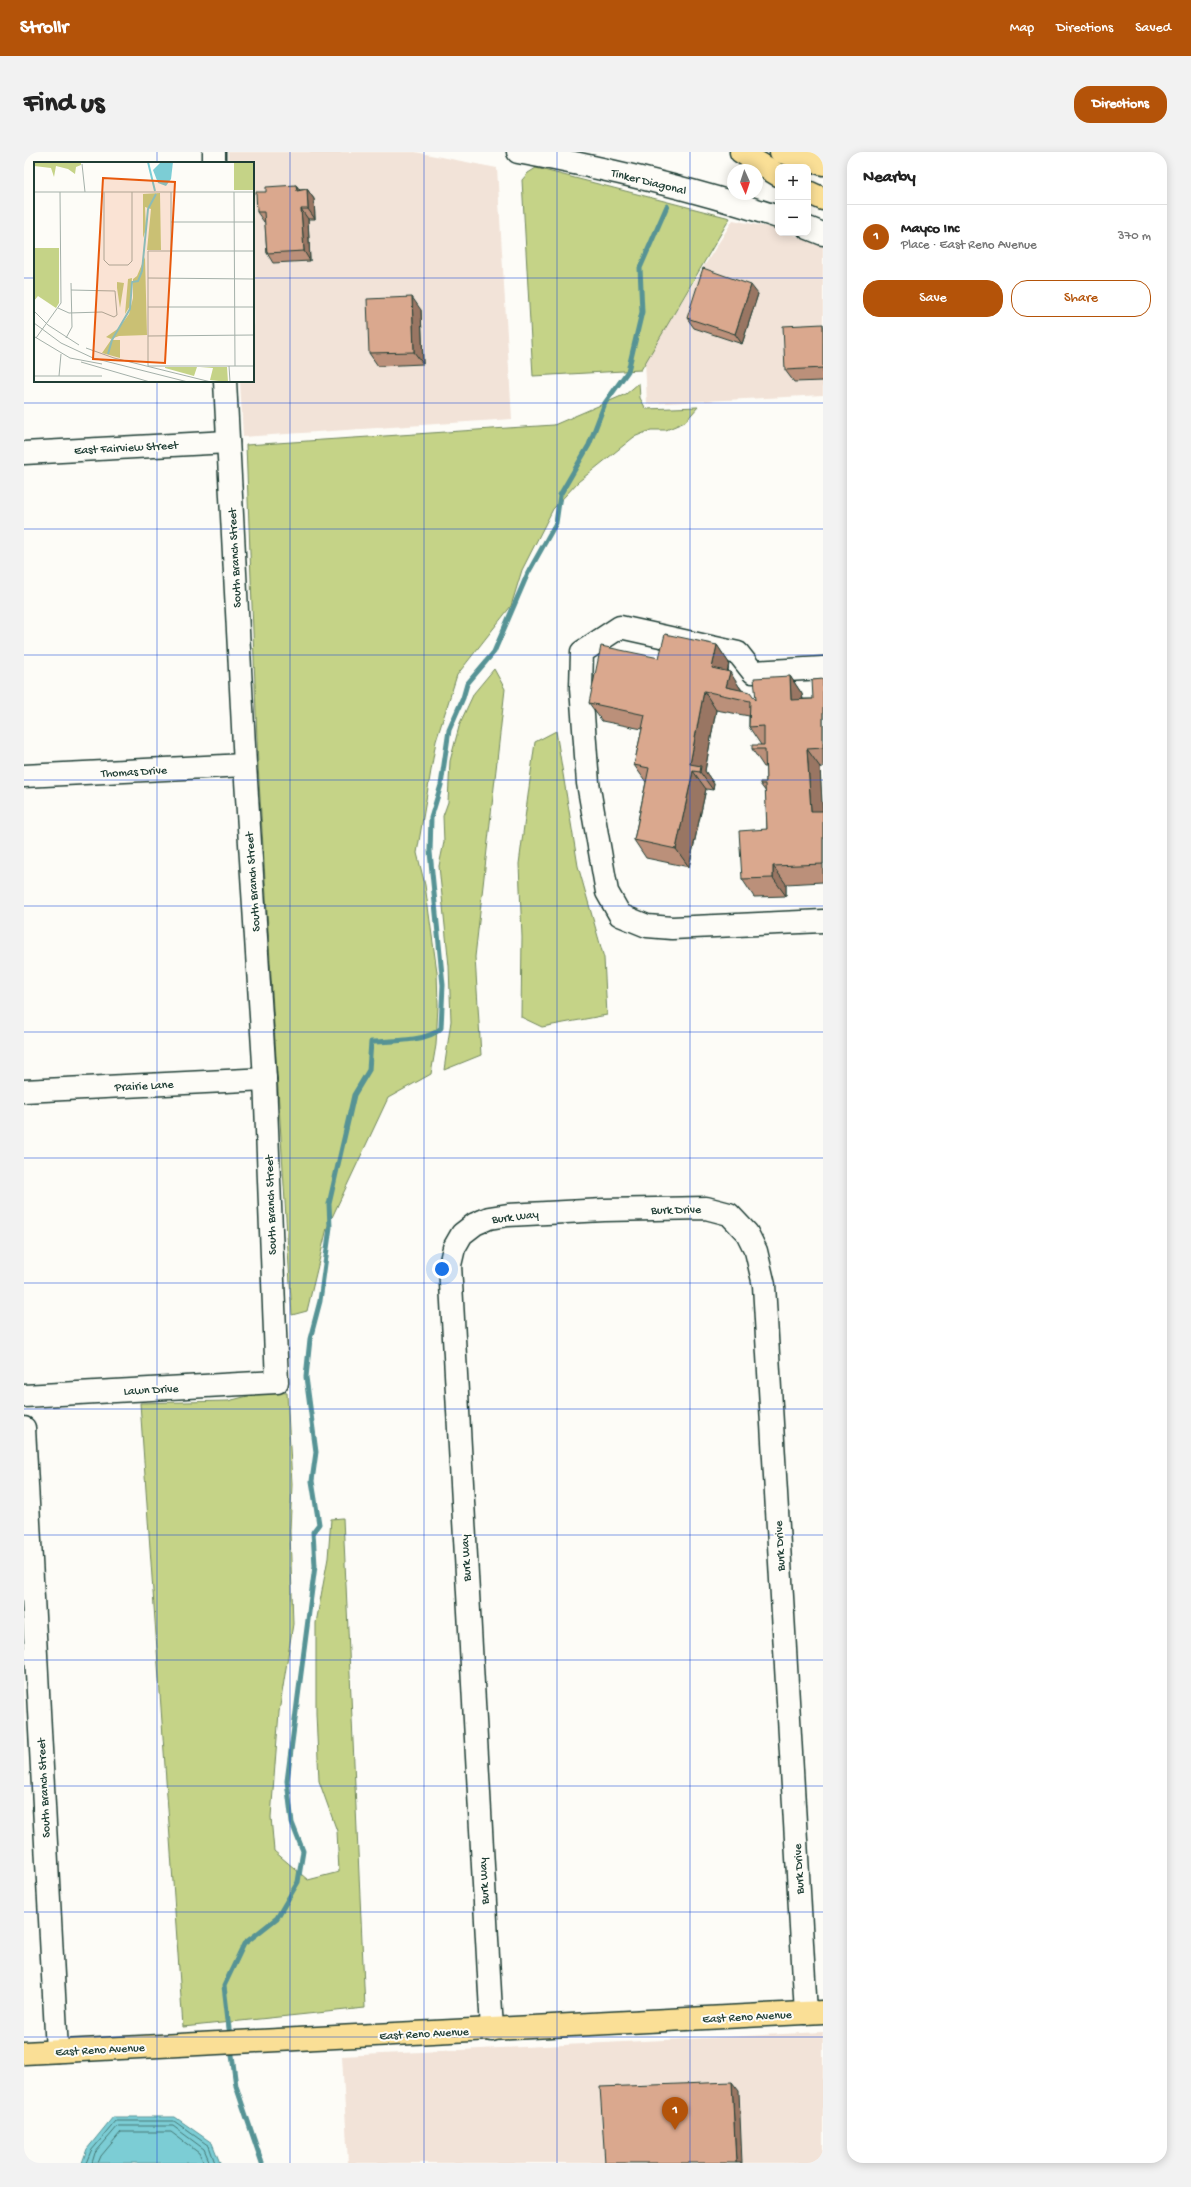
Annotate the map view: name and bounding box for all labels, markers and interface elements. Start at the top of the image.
text: Strollr [20,17,68,40]
text: Map [1010,20,1034,37]
text: Directions [1056,20,1113,37]
text: Saved [1135,20,1171,37]
button: Directions [1074,86,1167,123]
text: Find us [24,88,104,121]
inset map [34,162,254,382]
north arrow [727,164,763,200]
map controls [775,164,811,236]
button: + [775,164,811,200]
street label: Tinker Diagonal [609,167,688,199]
text: Nearby [863,168,916,188]
button: − [775,200,811,236]
text: Mayco Inc [901,220,959,238]
text: 1 [873,229,879,244]
text: 370 m [1118,229,1151,244]
text: Place · East Reno Avenue [901,238,1037,253]
button: Save [863,280,1003,317]
button: Share [1011,280,1151,317]
street label: East Fairview Street [74,439,180,459]
street label: South Branch Street [226,507,246,608]
street label: Thomas Drive [100,764,168,782]
street label: South Branch Street [243,831,264,932]
street label: Prairie Lane [113,1078,175,1096]
street label: South Branch Street [263,1154,281,1255]
street label: Burk Drive [650,1204,702,1218]
street label: Burk Way [490,1208,539,1228]
your location [432,1259,452,1279]
street label: Lawn Drive [123,1383,180,1399]
street label: Burk Drive [773,1520,789,1572]
street label: Burk Way [459,1534,475,1583]
street label: South Branch Street [35,1737,55,1838]
street label: Burk Drive [792,1843,808,1895]
street label: Burk Way [477,1857,493,1906]
street label: East Reno Avenue [702,2009,793,2027]
street label: East Reno Avenue [379,2026,470,2044]
street label: East Reno Avenue [55,2042,146,2060]
pin: 1 [662,2097,688,2130]

